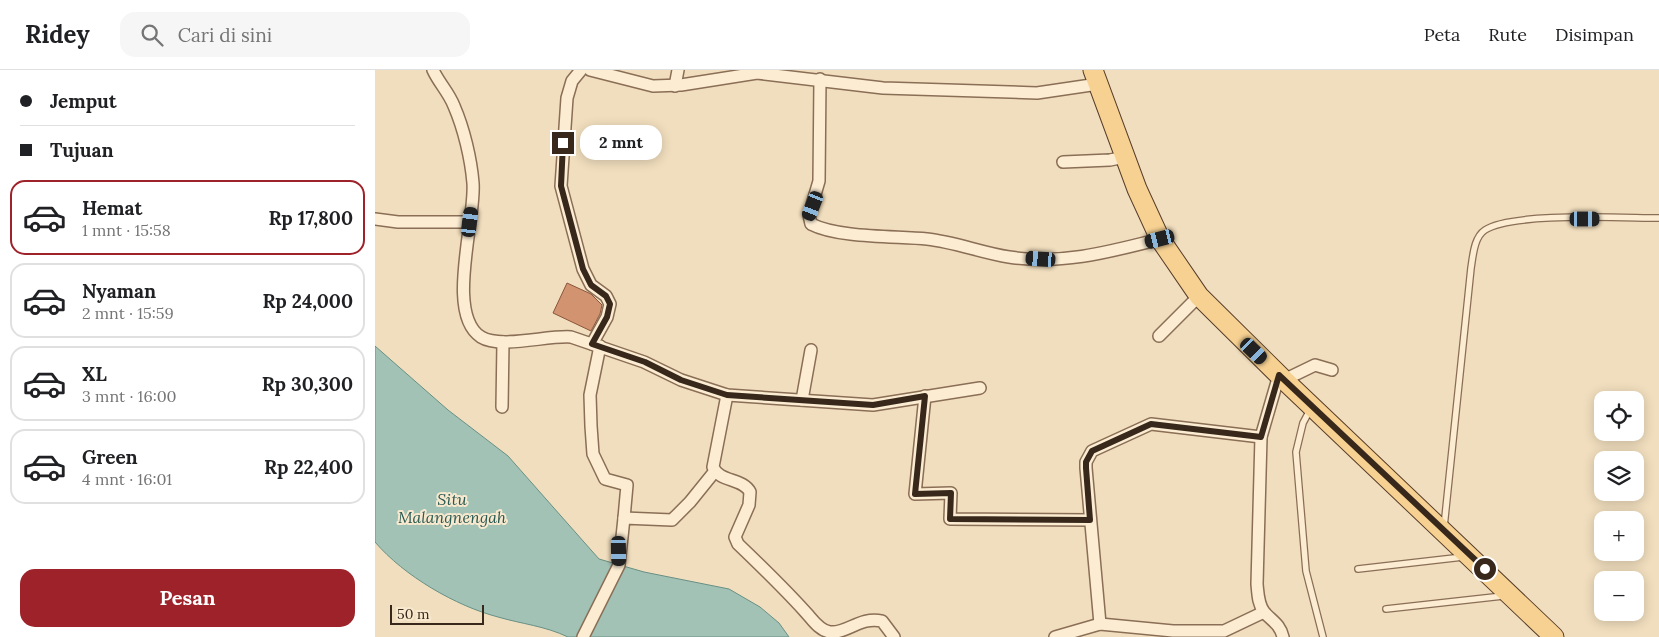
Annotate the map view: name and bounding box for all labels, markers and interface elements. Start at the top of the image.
search box [120,12,470,57]
text: Ridey [25,19,90,50]
icon: search [138,21,166,49]
text: Cari di sini [178,23,272,47]
text: Peta [1424,23,1460,46]
text: Rute [1488,23,1527,46]
text: Disimpan [1555,23,1634,46]
text: Jemput [50,89,117,113]
callout: 2 mnt [581,126,663,160]
route end [552,132,574,154]
text: 2 mnt [599,132,643,152]
text: Tujuan [50,138,114,162]
car [800,189,825,223]
icon: car [22,195,67,240]
text: Hemat [82,196,142,220]
text: Rp 17,800 [268,206,353,230]
car [460,206,479,238]
car [1570,212,1600,227]
text: 1 mnt · 15:58 [82,220,171,240]
car [1143,228,1176,250]
car [1025,250,1056,268]
icon: car [22,278,67,323]
text: Nyaman [82,279,156,303]
text: Rp 24,000 [262,289,353,313]
text: 2 mnt · 15:59 [82,303,174,323]
car [1238,335,1270,367]
icon: car [22,361,67,406]
text: XL [82,362,107,386]
text: Rp 30,300 [262,372,353,396]
text: 3 mnt · 16:00 [82,386,177,406]
map controls [1594,391,1644,621]
button: locate [1594,391,1644,441]
icon: car [22,444,67,489]
text: Green [82,445,138,469]
button: layers [1594,451,1644,501]
text: Rp 22,400 [264,455,353,479]
text: 4 mnt · 16:01 [82,469,172,489]
water label: Situ Malangnengah [398,489,506,527]
button: + [1594,511,1644,561]
car [611,536,626,566]
route start [1474,558,1496,580]
button: Pesan [20,569,355,627]
button: − [1594,571,1644,621]
scale bar [390,602,484,625]
text: 50 m [397,605,430,623]

